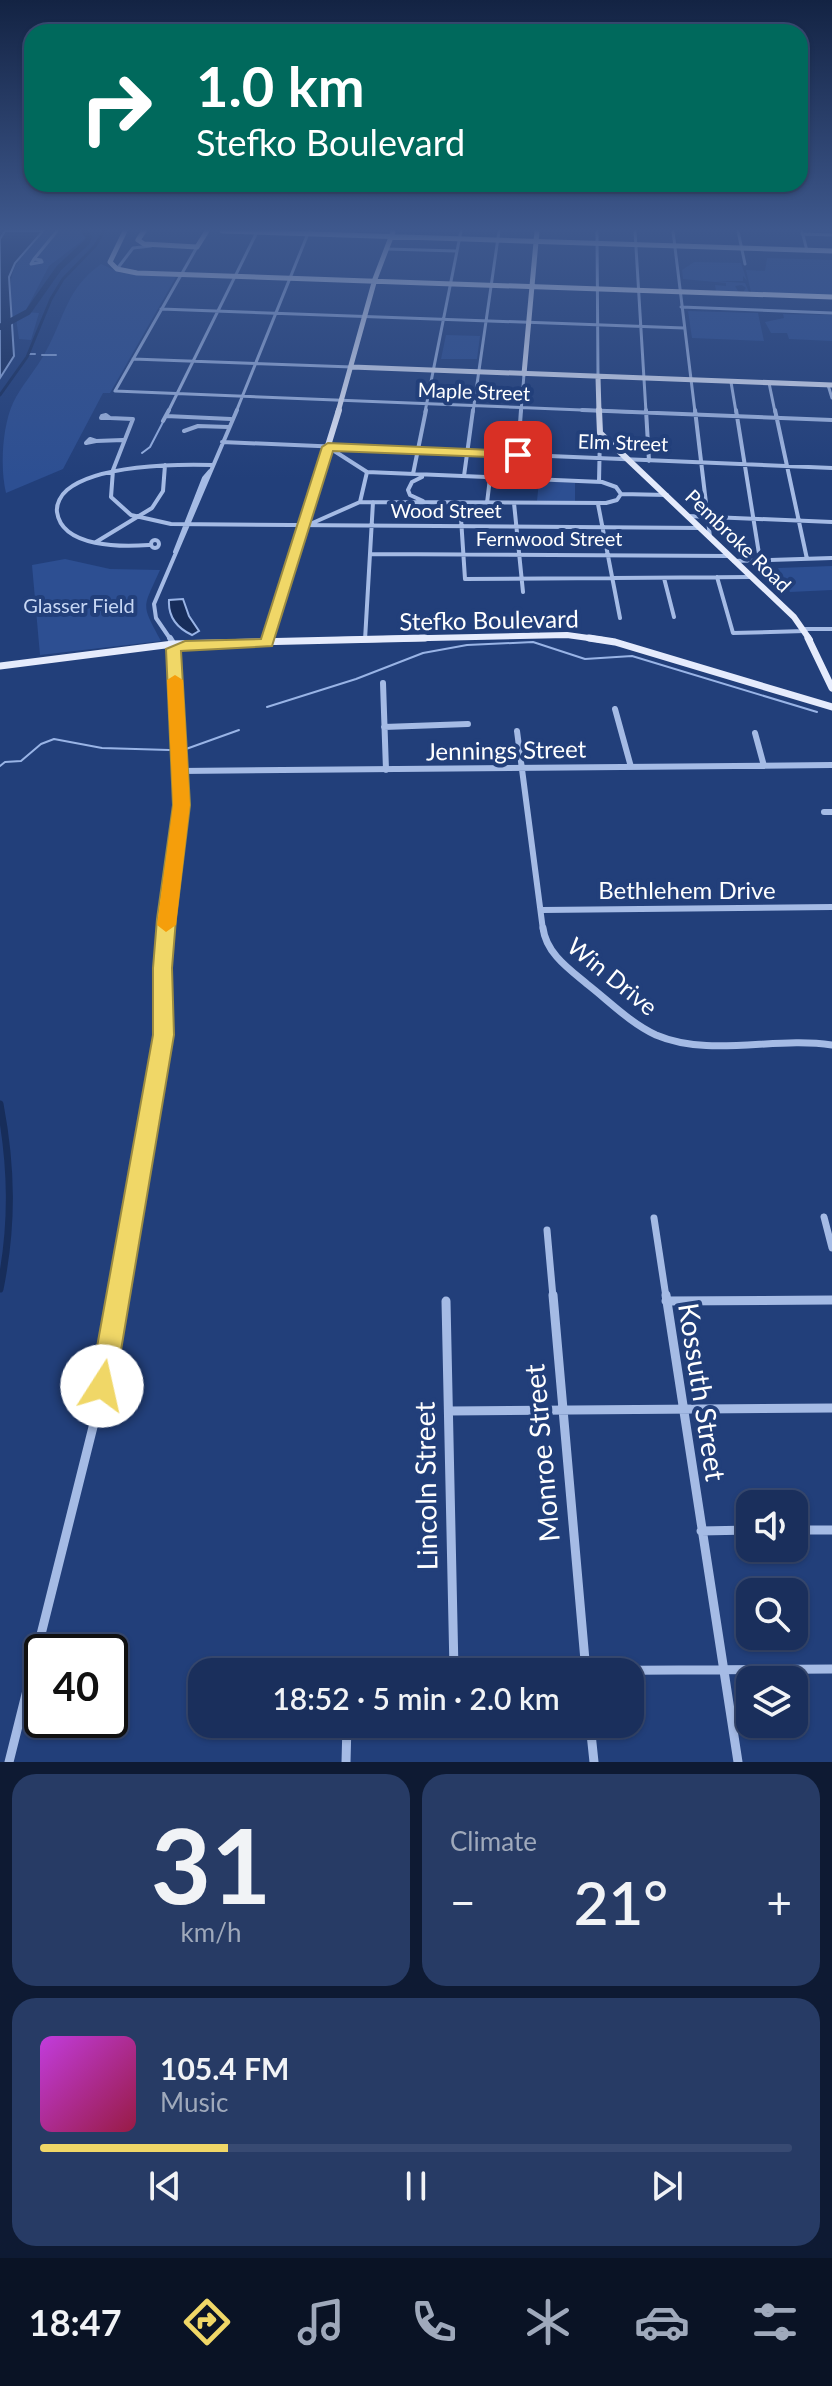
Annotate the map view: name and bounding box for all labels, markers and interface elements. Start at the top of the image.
text: 1.0 km [196,52,365,119]
icon: right [64,56,168,160]
text: Stefko Boulevard [196,120,465,164]
street label: Maple Street [417,377,531,405]
pin [484,421,552,489]
street label: Elm Street [577,428,669,456]
icon: arrive [496,433,540,477]
street label: Pembroke Road [681,484,796,597]
street label: Wood Street [390,498,502,522]
street label: Fernwood Street [476,526,622,550]
park label: Glasser Field [23,593,135,617]
street label: Stefko Boulevard [399,603,579,636]
street label: Jennings Street [425,734,587,765]
street label: Bethlehem Drive [598,875,776,904]
street label: Win Drive [562,931,664,1021]
street label: Kossuth Street [672,1300,734,1483]
position arrow [60,1344,144,1428]
street label: Monroe Street [516,1363,566,1543]
street label: Lincoln Street [407,1401,443,1571]
map controls [736,1490,808,1738]
button: sound [736,1490,808,1562]
button: search [736,1578,808,1650]
speed limit sign: 40 [24,1634,128,1738]
button: layers [736,1666,808,1738]
text: 18:52 · 5 min · 2.0 km [272,1680,560,1716]
text: 31 [151,1801,271,1926]
text: Climate [450,1825,537,1857]
text: 21° [574,1866,668,1938]
text: − [450,1876,476,1928]
text: + [766,1876,792,1928]
text: km/h [181,1916,241,1948]
text: 105.4 FM [160,2050,289,2086]
text: Music [160,2086,228,2118]
icon: previous [143,2164,187,2208]
icon: pause [394,2164,438,2208]
icon: next [645,2164,689,2208]
icon: directions [179,2294,235,2350]
icon: music [293,2294,349,2350]
icon: phone [406,2294,462,2350]
icon: climate [520,2294,576,2350]
icon: car [634,2294,690,2350]
icon: filters [747,2294,803,2350]
text: 18:47 [29,2300,122,2344]

